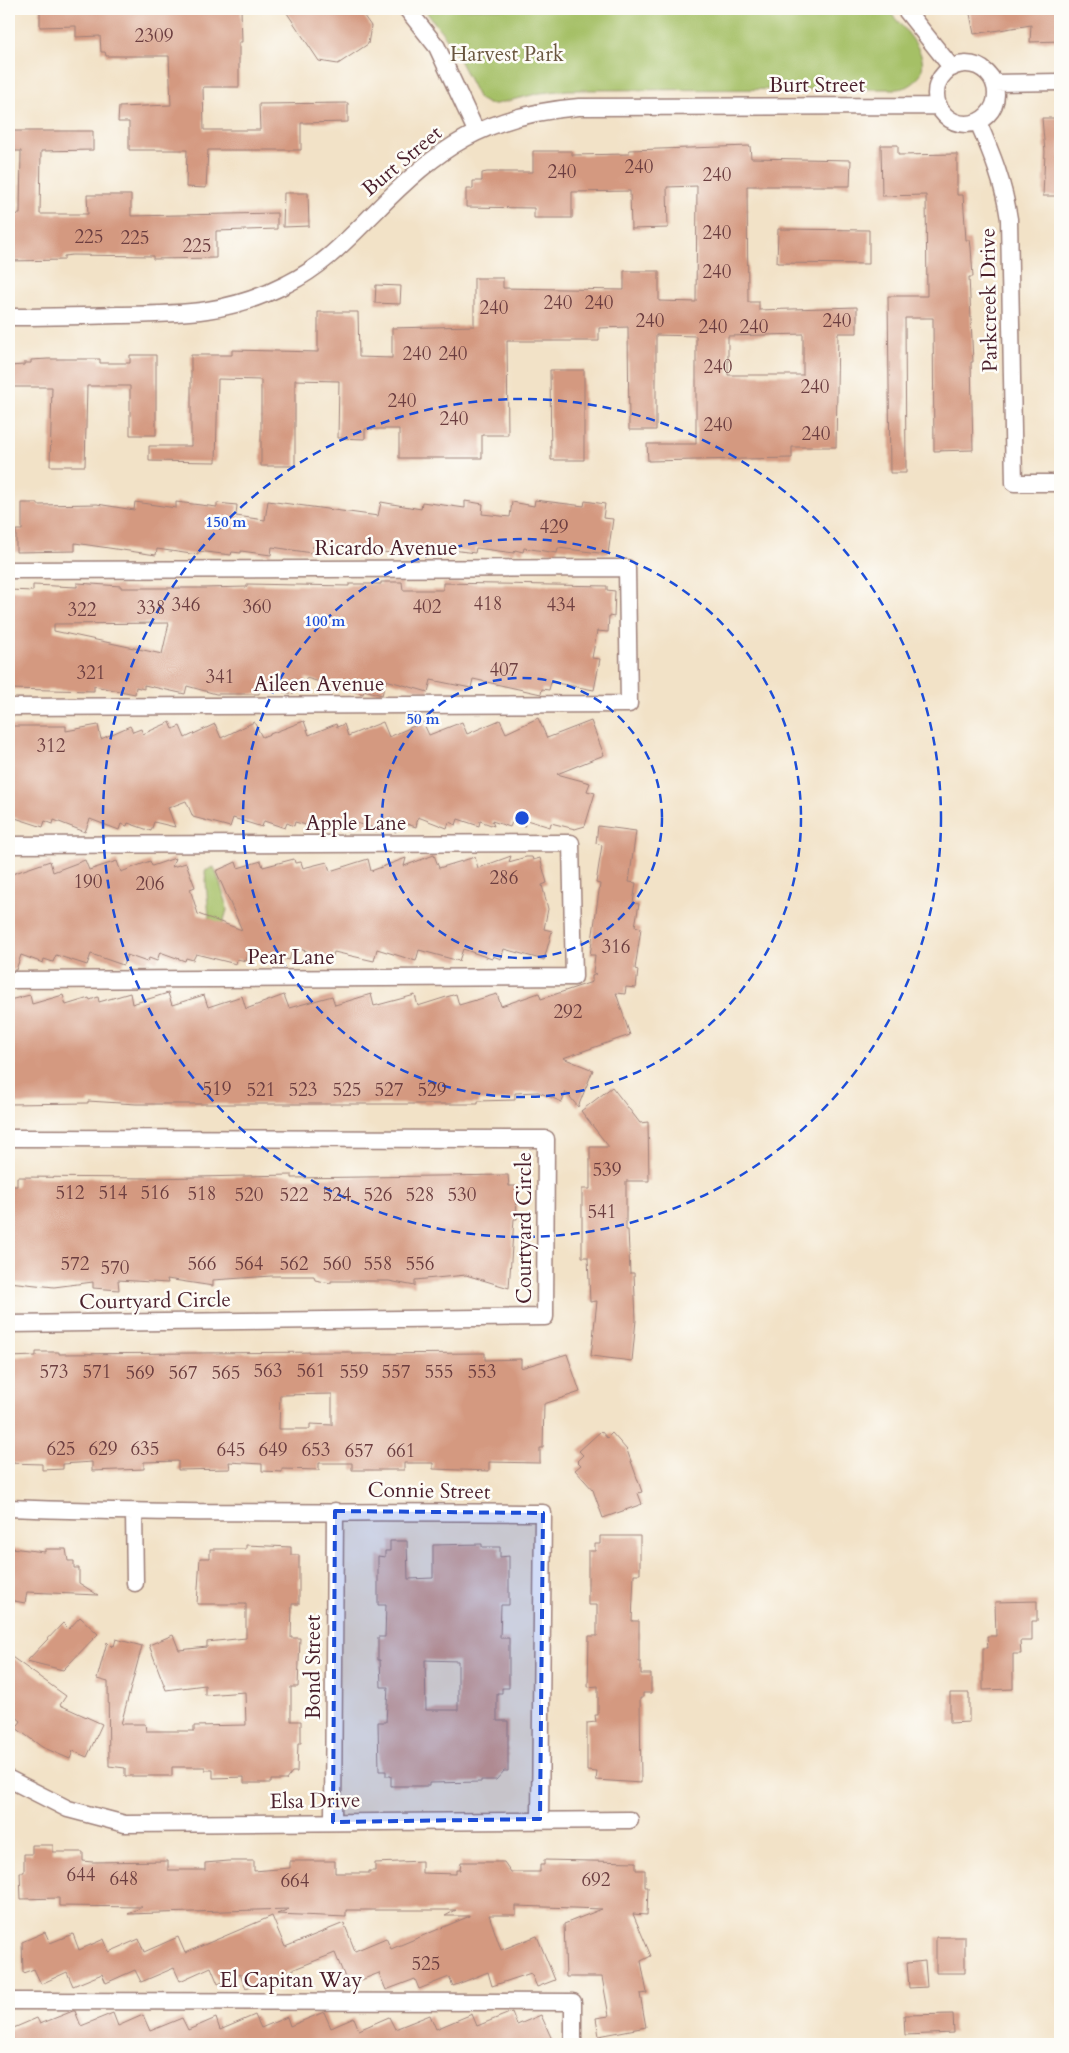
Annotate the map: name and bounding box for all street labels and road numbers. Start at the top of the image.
street label: Burt Street [769,71,865,100]
street label: Burt Street [356,119,448,203]
street label: Parkcreek Drive [973,228,1005,372]
street label: Ricardo Avenue [314,534,458,563]
street label: Aileen Avenue [254,670,384,699]
street label: Apple Lane [305,809,407,838]
street label: Pear Lane [247,943,335,972]
street label: Courtyard Circle [510,1152,539,1304]
street label: Courtyard Circle [79,1285,231,1317]
street label: Connie Street [367,1475,491,1507]
street label: Bond Street [299,1614,328,1719]
street label: Elsa Drive [269,1786,361,1816]
street label: El Capitan Way [220,1966,362,1995]

